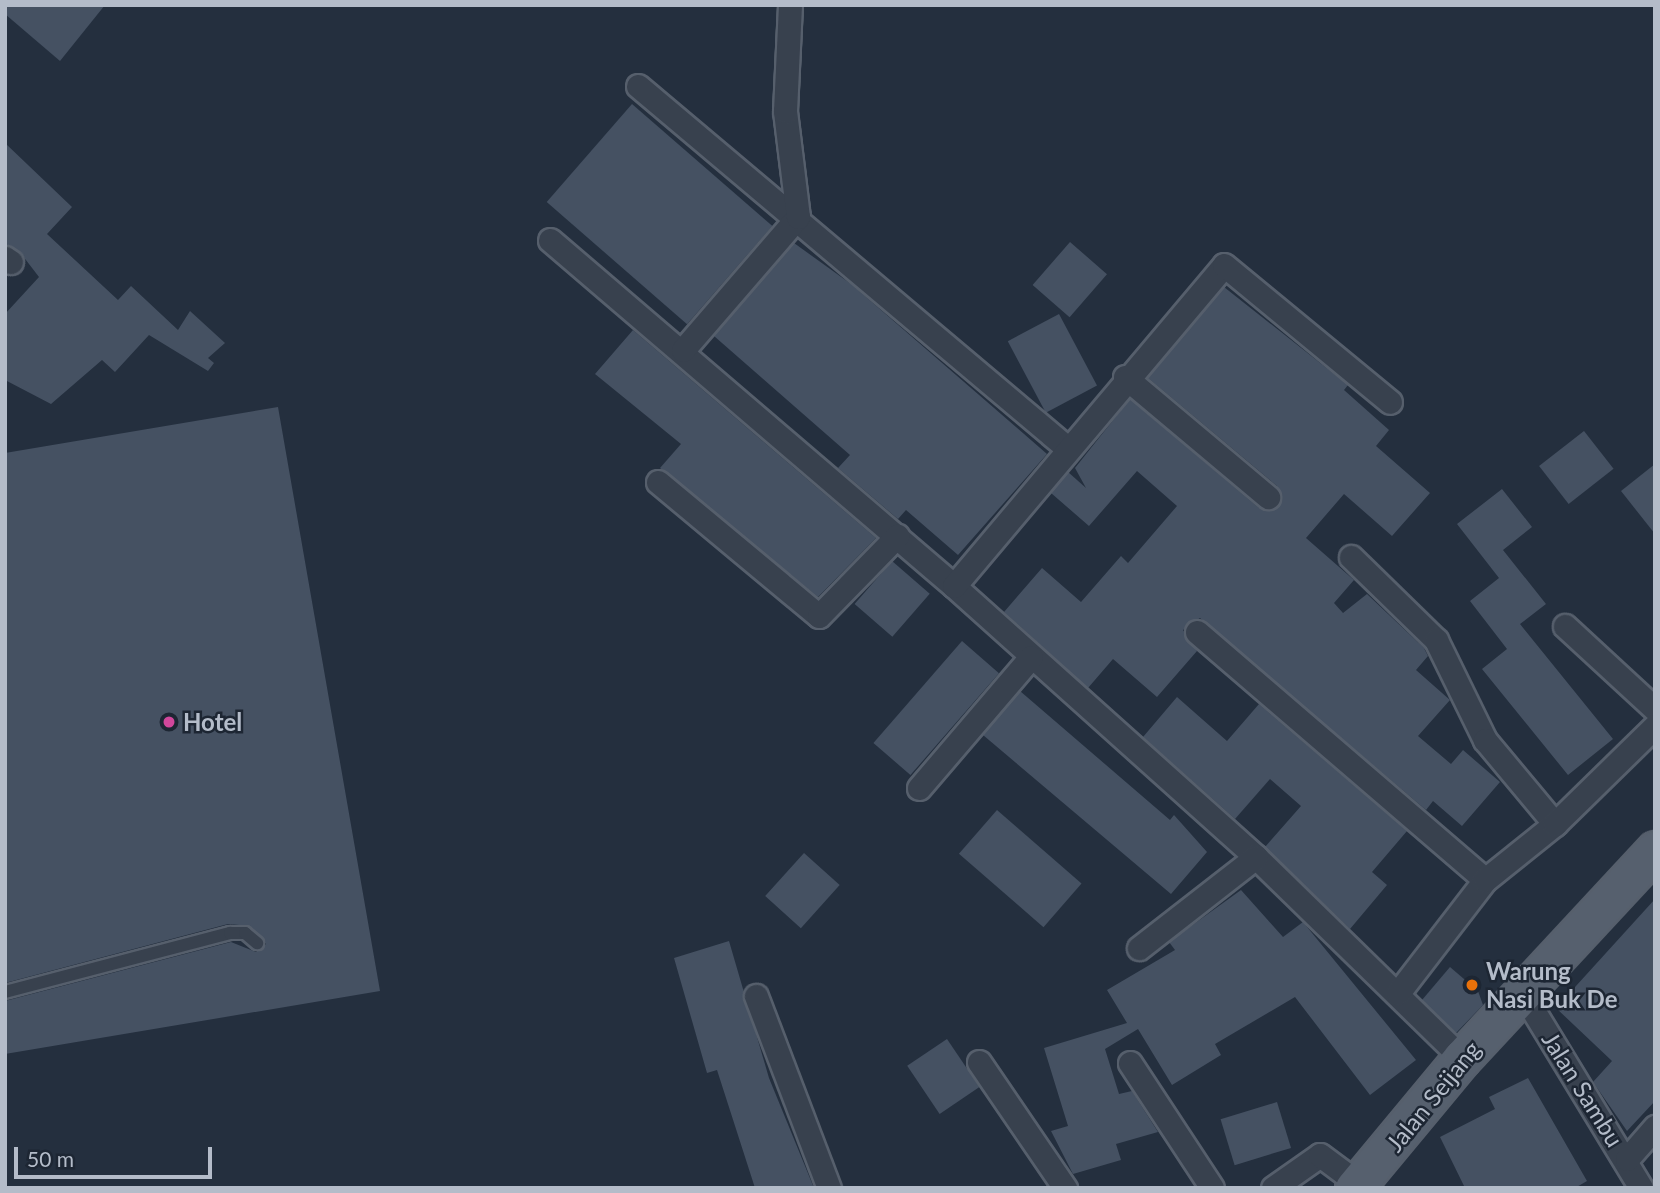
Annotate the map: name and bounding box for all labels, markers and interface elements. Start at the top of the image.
place label: Hotel [183,708,242,736]
marker: Hotel [161,714,177,730]
place label: Warung Nasi Buk De [1486,957,1618,1013]
marker: Warung Nasi Buk De [1464,977,1480,993]
street label: Jalan Sambu [1536,1026,1630,1152]
street label: Jalan Seijang [1380,1035,1486,1157]
scale bar [18,1134,215,1178]
text: 50 m [27,1146,74,1171]

